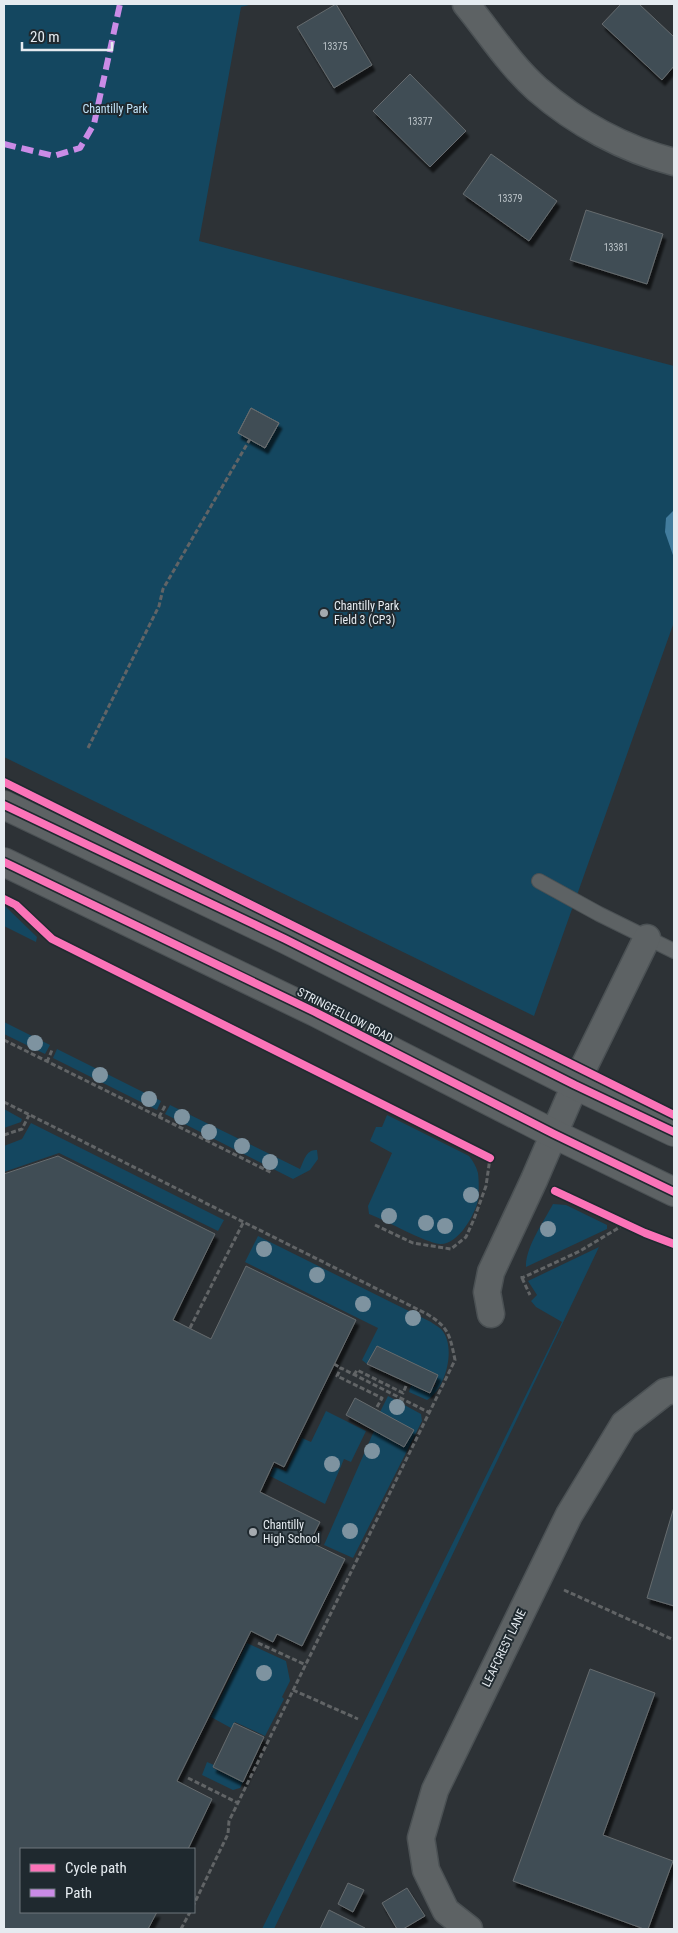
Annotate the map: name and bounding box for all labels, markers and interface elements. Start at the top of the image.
scale bar [22,20,112,52]
text: 20 m [30,28,60,46]
house number: 13375 [323,41,347,52]
park label: Chantilly Park [82,102,148,116]
house number: 13377 [408,116,432,127]
house number: 13379 [498,193,522,204]
house number: 13381 [604,242,628,253]
place label: Chantilly Park Field 3 (CP3) [334,599,400,627]
marker: Chantilly Park Field 3 (CP3) [318,607,330,619]
street label: STRINGFELLOW ROAD [295,985,395,1045]
place label: Chantilly High School [263,1518,320,1546]
marker: Chantilly High School [247,1526,259,1538]
street label: LEAFCREST LANE [479,1607,529,1689]
legend [20,1848,195,1913]
text: Cycle path [65,1859,127,1877]
text: Path [65,1884,92,1902]

